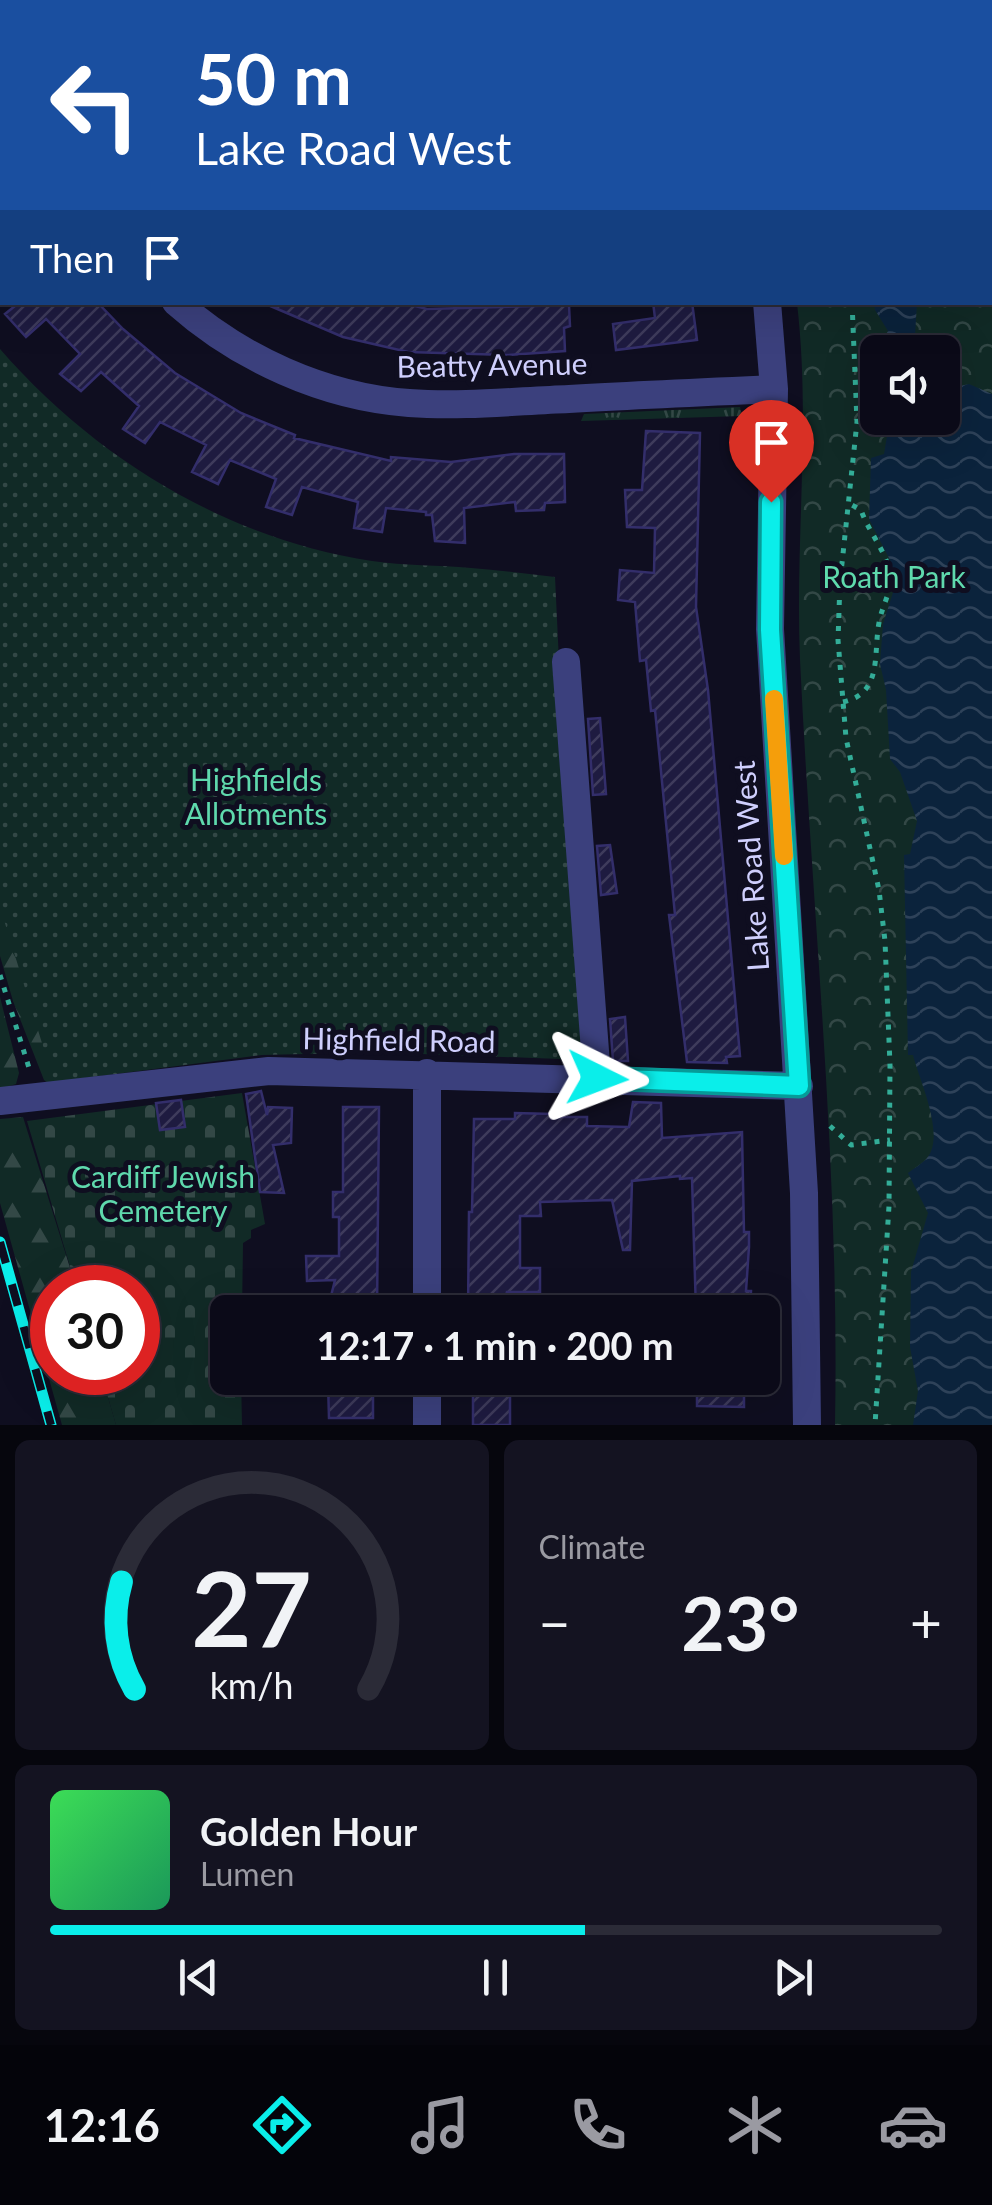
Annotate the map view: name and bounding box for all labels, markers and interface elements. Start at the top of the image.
text: 50 m [195,36,352,120]
icon: left [30,40,160,170]
text: Lake Road West [195,121,512,175]
icon: arrive [135,230,190,285]
text: Then [30,235,115,281]
map controls [860,335,960,435]
button: sound [860,335,960,435]
street label: Beatty Avenue [396,344,588,384]
pin [729,400,814,503]
icon: arrive [744,415,799,470]
park label: Roath Park [822,558,966,594]
street label: Lake Road West [725,759,775,973]
park label: Highfields Allotments [185,761,327,831]
street label: Highfield Road [302,1019,496,1059]
position arrow [545,1026,649,1130]
park label: Cardiff Jewish Cemetery [71,1158,255,1228]
speed limit sign: 30 [30,1265,160,1395]
text: 12:17 · 1 min · 200 m [316,1322,674,1368]
text: Climate [539,1527,645,1566]
text: 27 [191,1544,312,1669]
text: 23° [681,1577,799,1667]
text: − [539,1589,570,1655]
text: + [910,1589,942,1655]
text: km/h [210,1664,294,1707]
text: Golden Hour [200,1808,417,1854]
text: Lumen [200,1854,294,1893]
icon: previous [171,1950,226,2005]
icon: pause [468,1950,523,2005]
icon: next [766,1950,821,2005]
icon: directions [247,2090,317,2160]
icon: music [405,2090,475,2160]
icon: phone [563,2090,633,2160]
icon: climate [720,2090,790,2160]
icon: car [878,2090,948,2160]
text: 12:16 [44,2098,160,2152]

